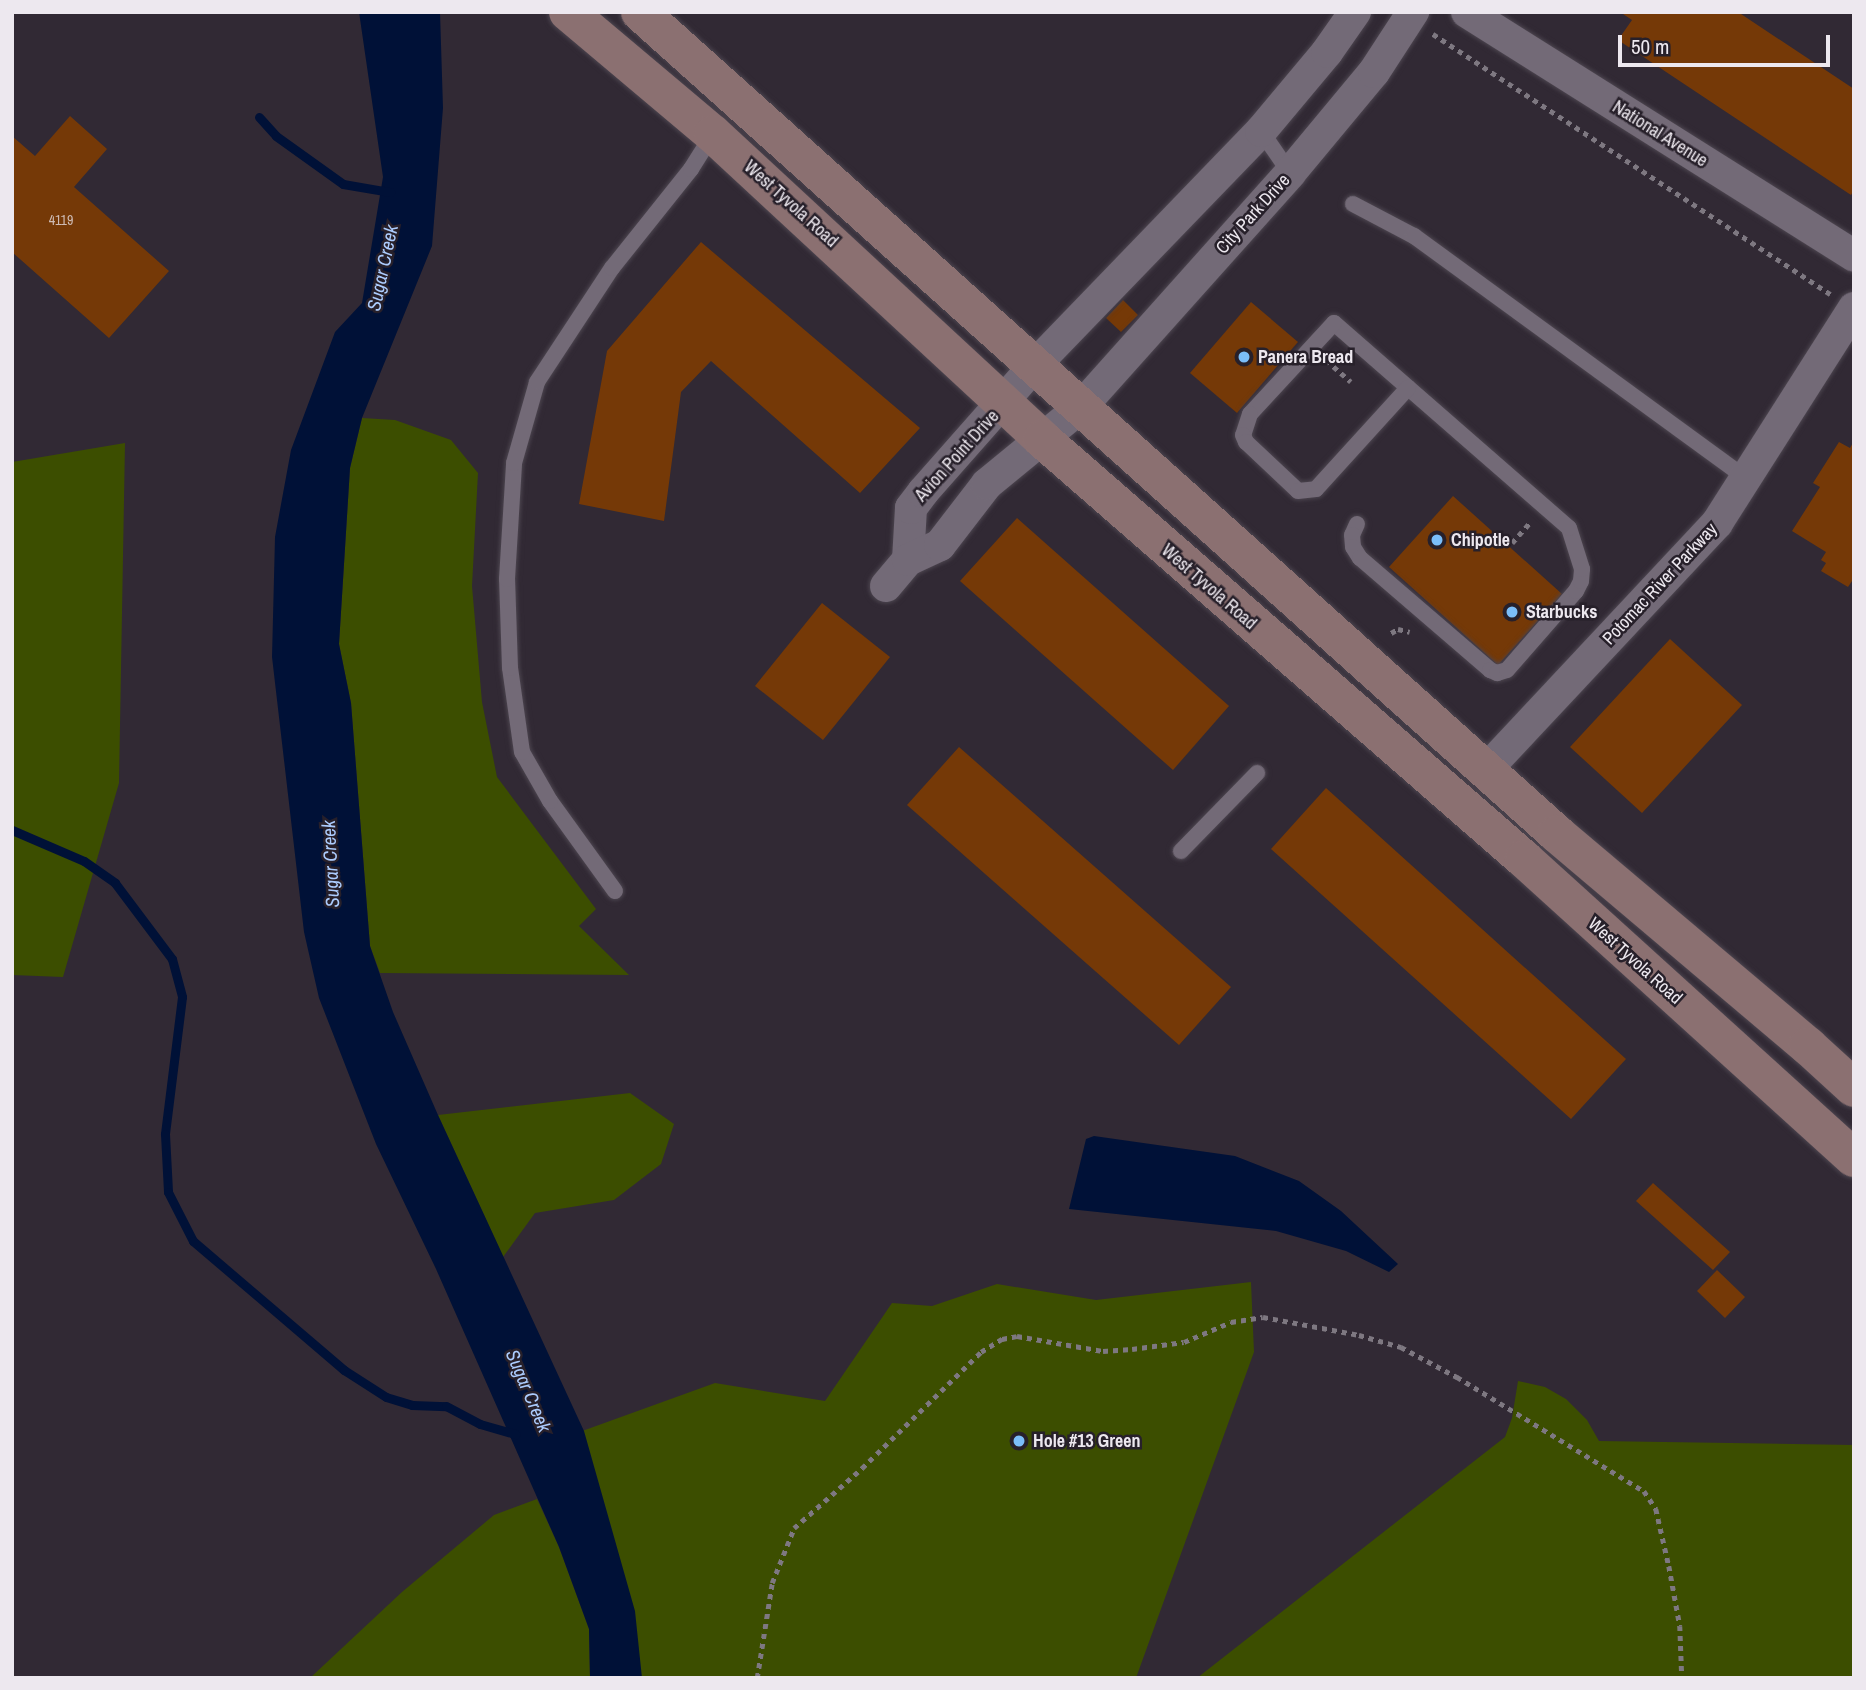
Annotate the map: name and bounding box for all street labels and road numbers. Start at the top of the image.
street label: National Avenue [1608,96,1712,172]
street label: West Tyvola Road [739,156,843,252]
street label: City Park Drive [1211,170,1295,258]
street label: Avion Point Drive [910,406,1004,506]
street label: Potomac River Parkway [1598,519,1722,649]
street label: West Tyvola Road [1157,540,1261,634]
street label: West Tyvola Road [1583,913,1687,1009]

